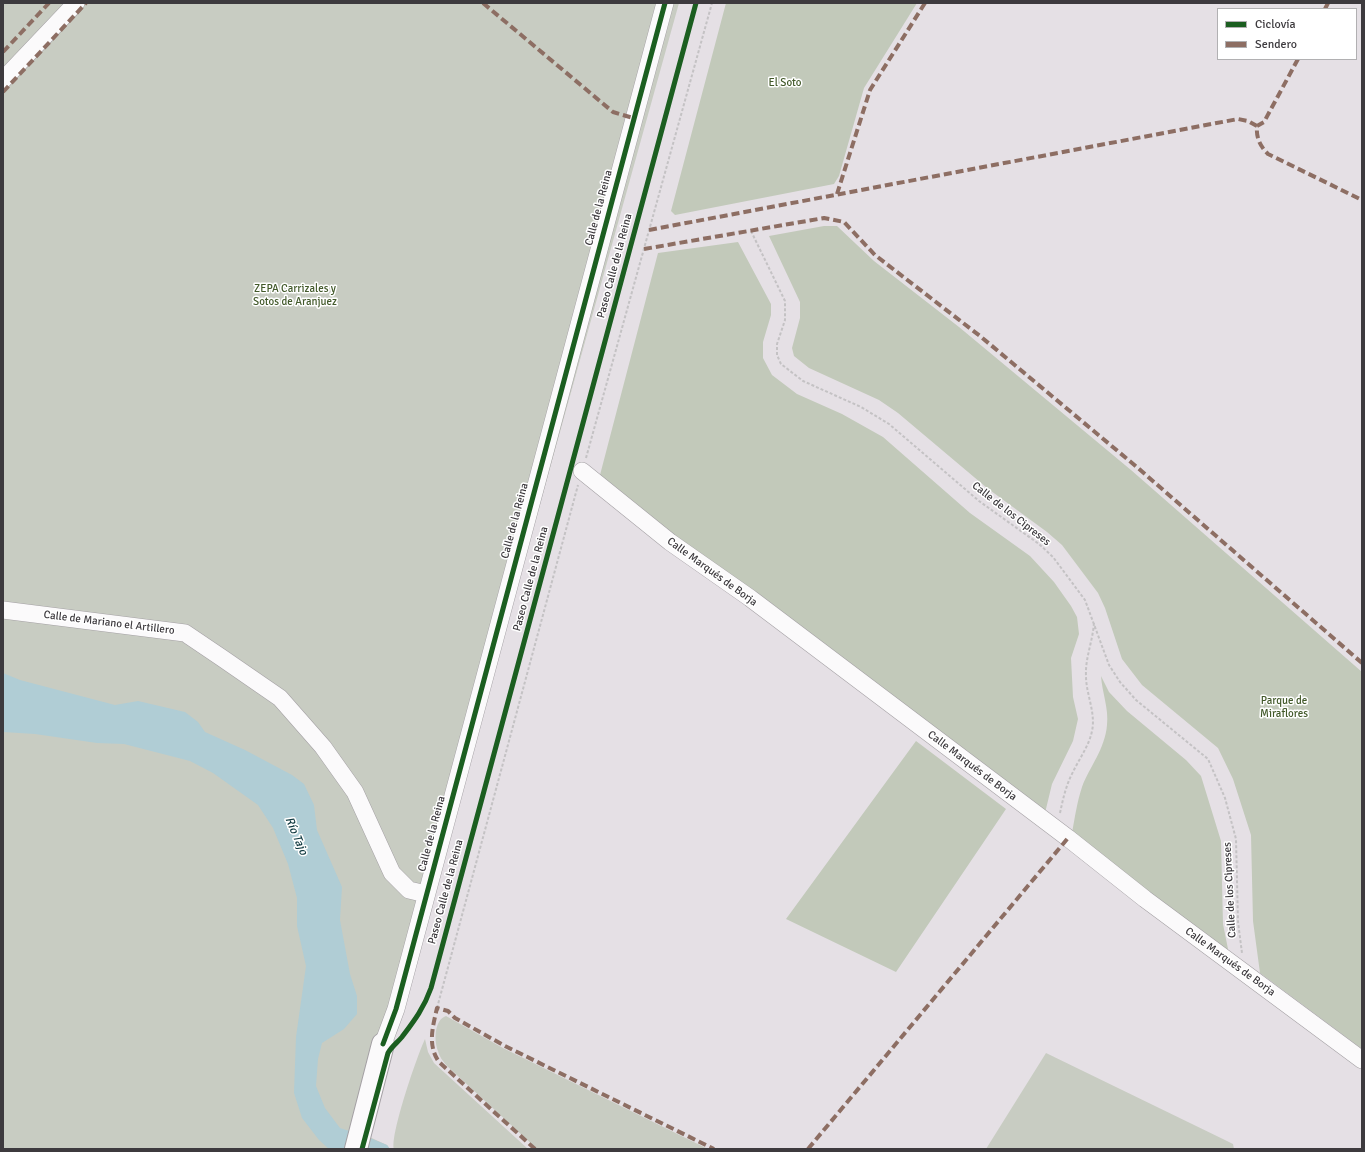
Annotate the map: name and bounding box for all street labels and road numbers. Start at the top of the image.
street label: Calle de la Reina [583,169,615,247]
street label: Paseo Calle de la Reina [595,212,635,320]
street label: Calle de los Cipreses [969,479,1053,549]
street label: Calle de la Reina [499,482,531,560]
street label: Paseo Calle de la Reina [511,525,551,633]
street label: Calle Marqués de Borja [664,535,760,609]
street label: Calle de Mariano el Artillero [43,608,175,638]
street label: Calle Marqués de Borja [925,728,1019,804]
street label: Calle de la Reina [416,795,448,873]
street label: Paseo Calle de la Reina [426,838,466,946]
street label: Calle de los Cipreses [1221,842,1239,938]
street label: Calle Marqués de Borja [1182,925,1278,999]

